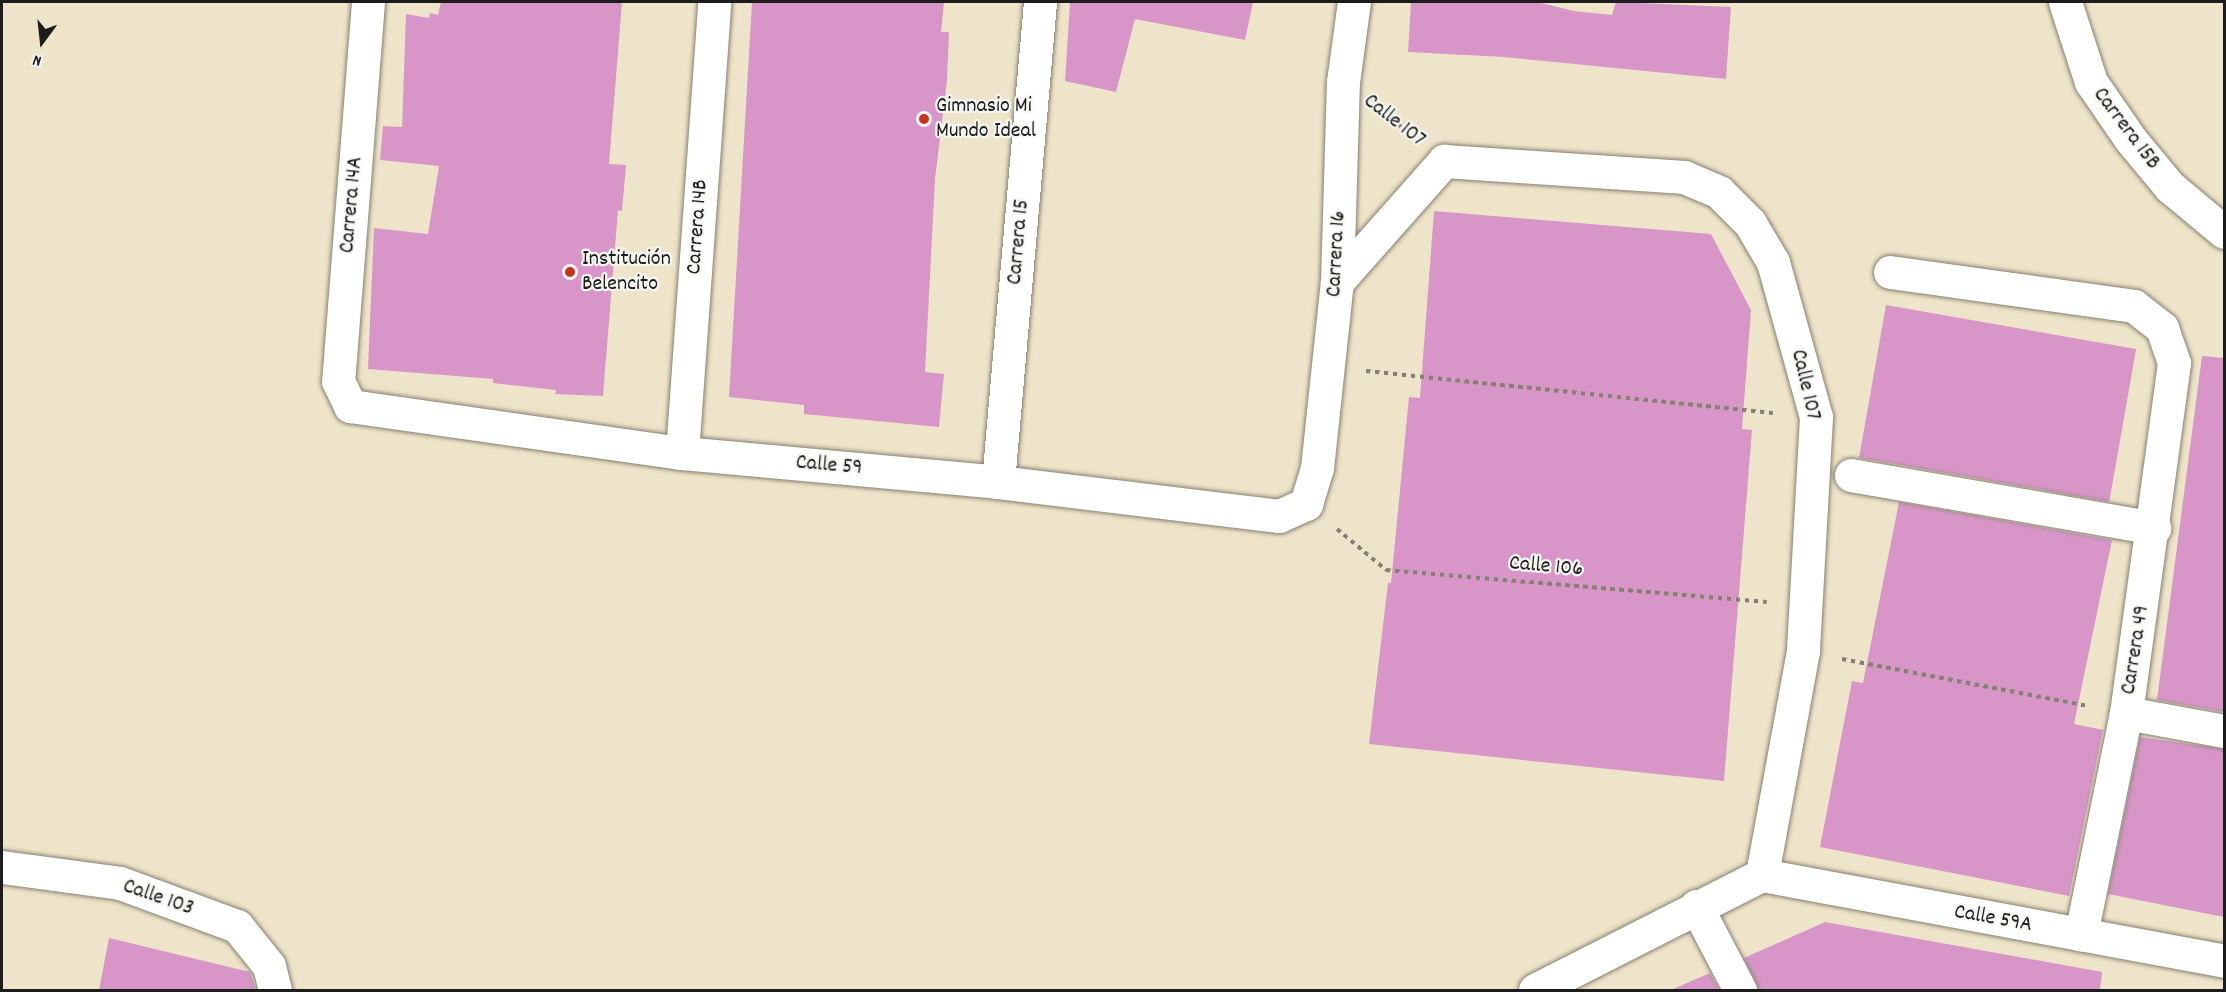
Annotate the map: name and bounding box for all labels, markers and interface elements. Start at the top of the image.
north arrow [12,12,72,72]
text: N [30,48,44,72]
street label: Carrera 15B [2087,83,2165,175]
street label: Calle 107 [1358,89,1430,153]
place label: Gimnasio Mi Mundo Ideal [936,93,1036,144]
marker: Gimnasio Mi Mundo Ideal [917,112,931,126]
street label: Carrera 14A [335,156,369,254]
street label: Carrera 14B [682,179,714,275]
street label: Carrera 15 [1002,198,1036,286]
street label: Carrera 16 [1322,210,1352,298]
place label: Institución Belencito [582,246,671,298]
marker: Institución Belencito [563,265,577,279]
street label: Calle 107 [1784,347,1826,423]
street label: Calle 59 [795,450,863,482]
street label: Calle 106 [1508,551,1584,583]
street label: Carrera 49 [2116,604,2156,696]
street label: Calle 103 [119,874,197,922]
street label: Calle 59A [1952,899,2034,939]

